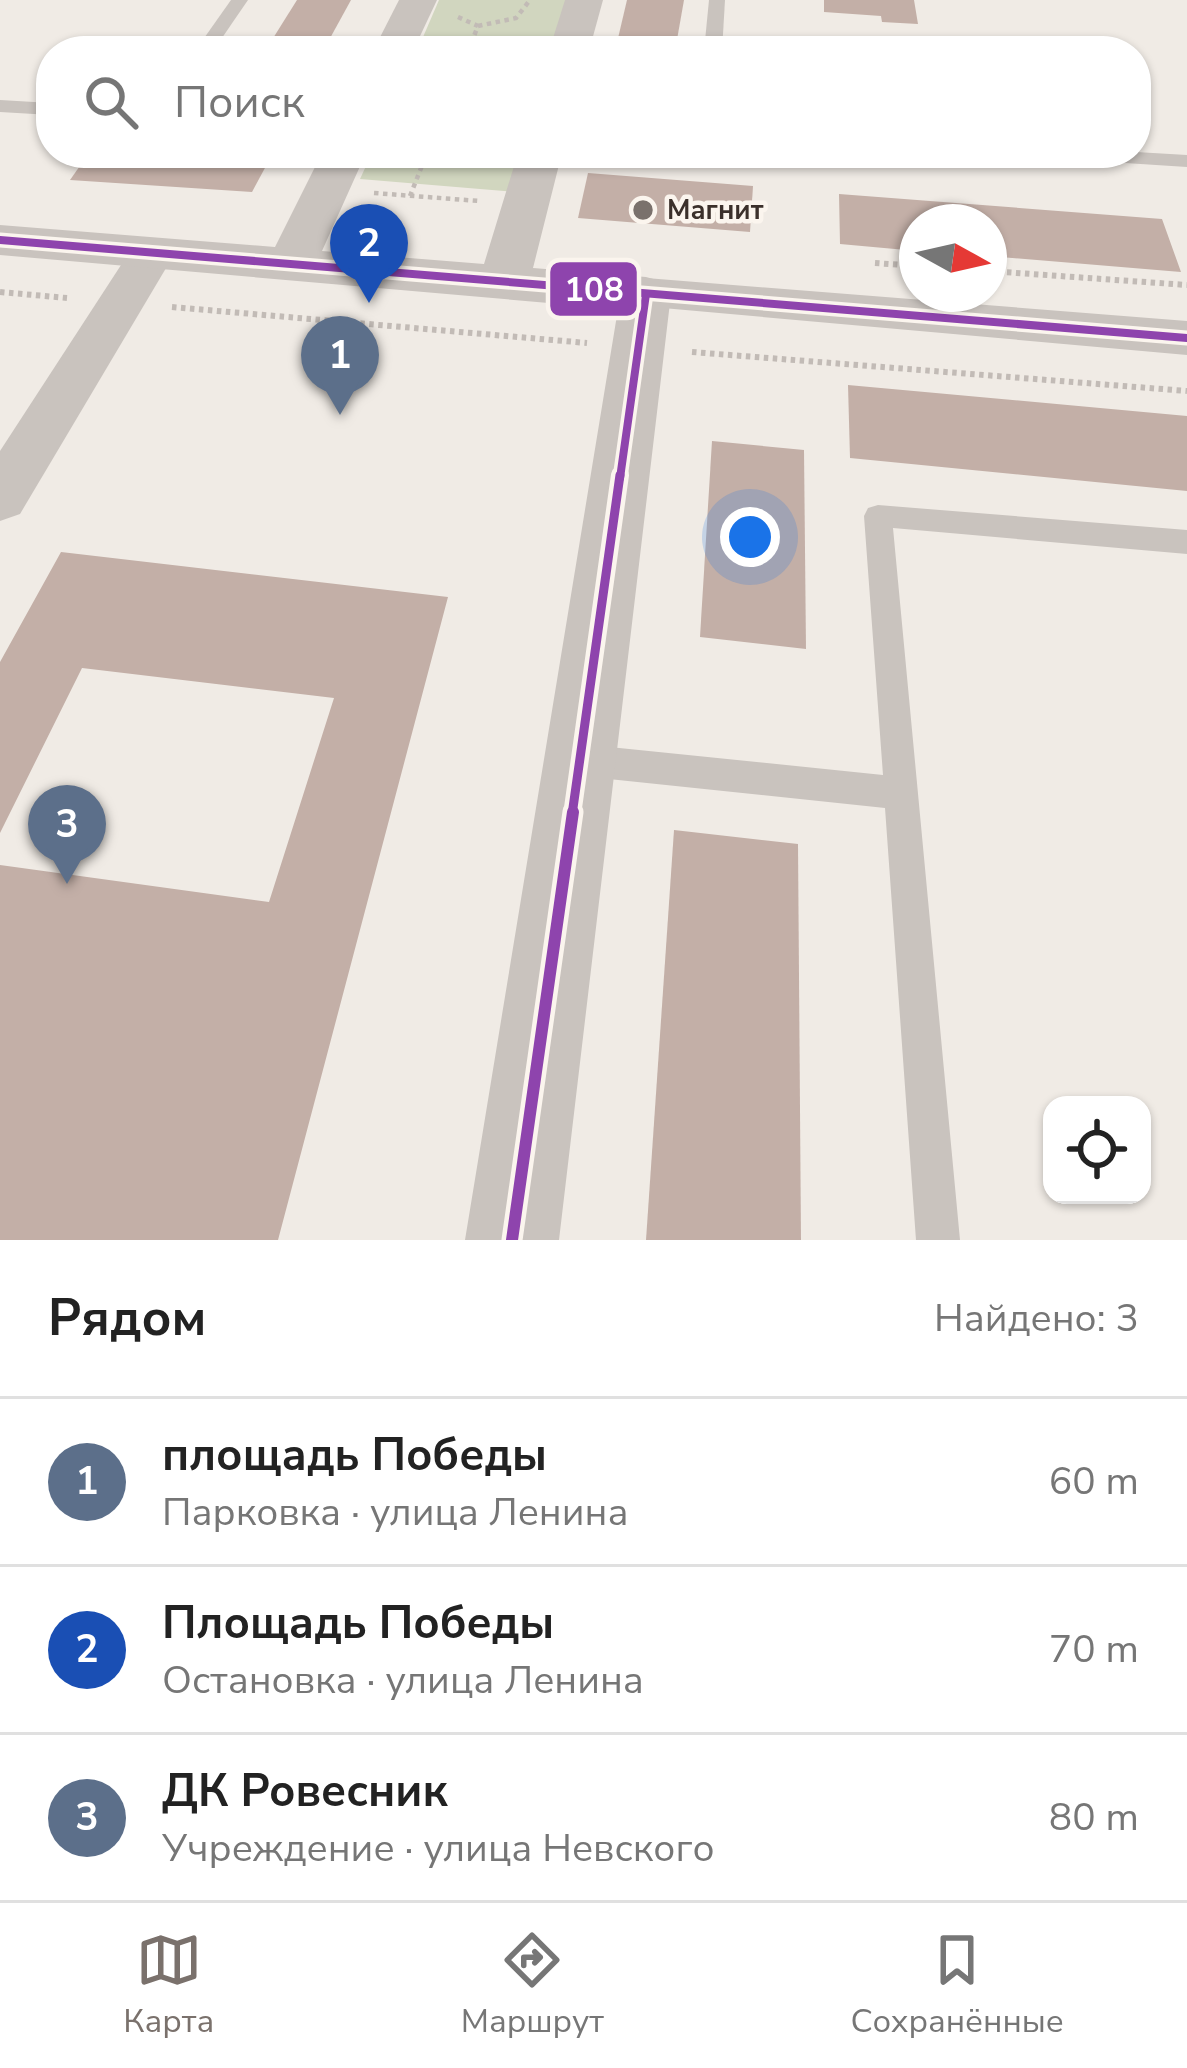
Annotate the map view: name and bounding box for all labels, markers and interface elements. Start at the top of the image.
search box [36,36,1151,168]
icon: search [78,69,144,135]
text: Поиск [174,72,305,133]
place label: Магнит [667,192,764,229]
marker: Магнит [630,197,656,223]
pin: 2 [330,204,408,303]
north arrow [899,204,1007,312]
line badge: 108 [548,260,639,318]
text: 108 [564,268,624,313]
pin: 1 [301,316,379,415]
your location [720,507,780,567]
pin: 3 [28,785,106,884]
map controls [1043,1096,1151,1204]
button: locate [1043,1096,1151,1204]
text: Рядом [48,1283,206,1353]
text: Найдено: 3 [934,1292,1139,1345]
text: площадь Победы [162,1425,547,1486]
text: 1 [75,1455,99,1508]
text: 60 m [1049,1455,1139,1508]
text: Парковка · улица Ленина [162,1486,628,1539]
text: Площадь Победы [162,1593,554,1654]
text: 2 [75,1623,99,1676]
text: 70 m [1049,1623,1139,1676]
text: Остановка · улица Ленина [162,1654,644,1707]
text: ДК Ровесник [162,1761,448,1822]
text: 3 [75,1791,99,1844]
text: 80 m [1049,1791,1139,1844]
text: Учреждение · улица Невского [162,1822,714,1875]
tab: Карта [123,1927,214,2044]
tab: Маршрут [461,1927,604,2044]
tab: Сохранённые [851,1927,1064,2044]

